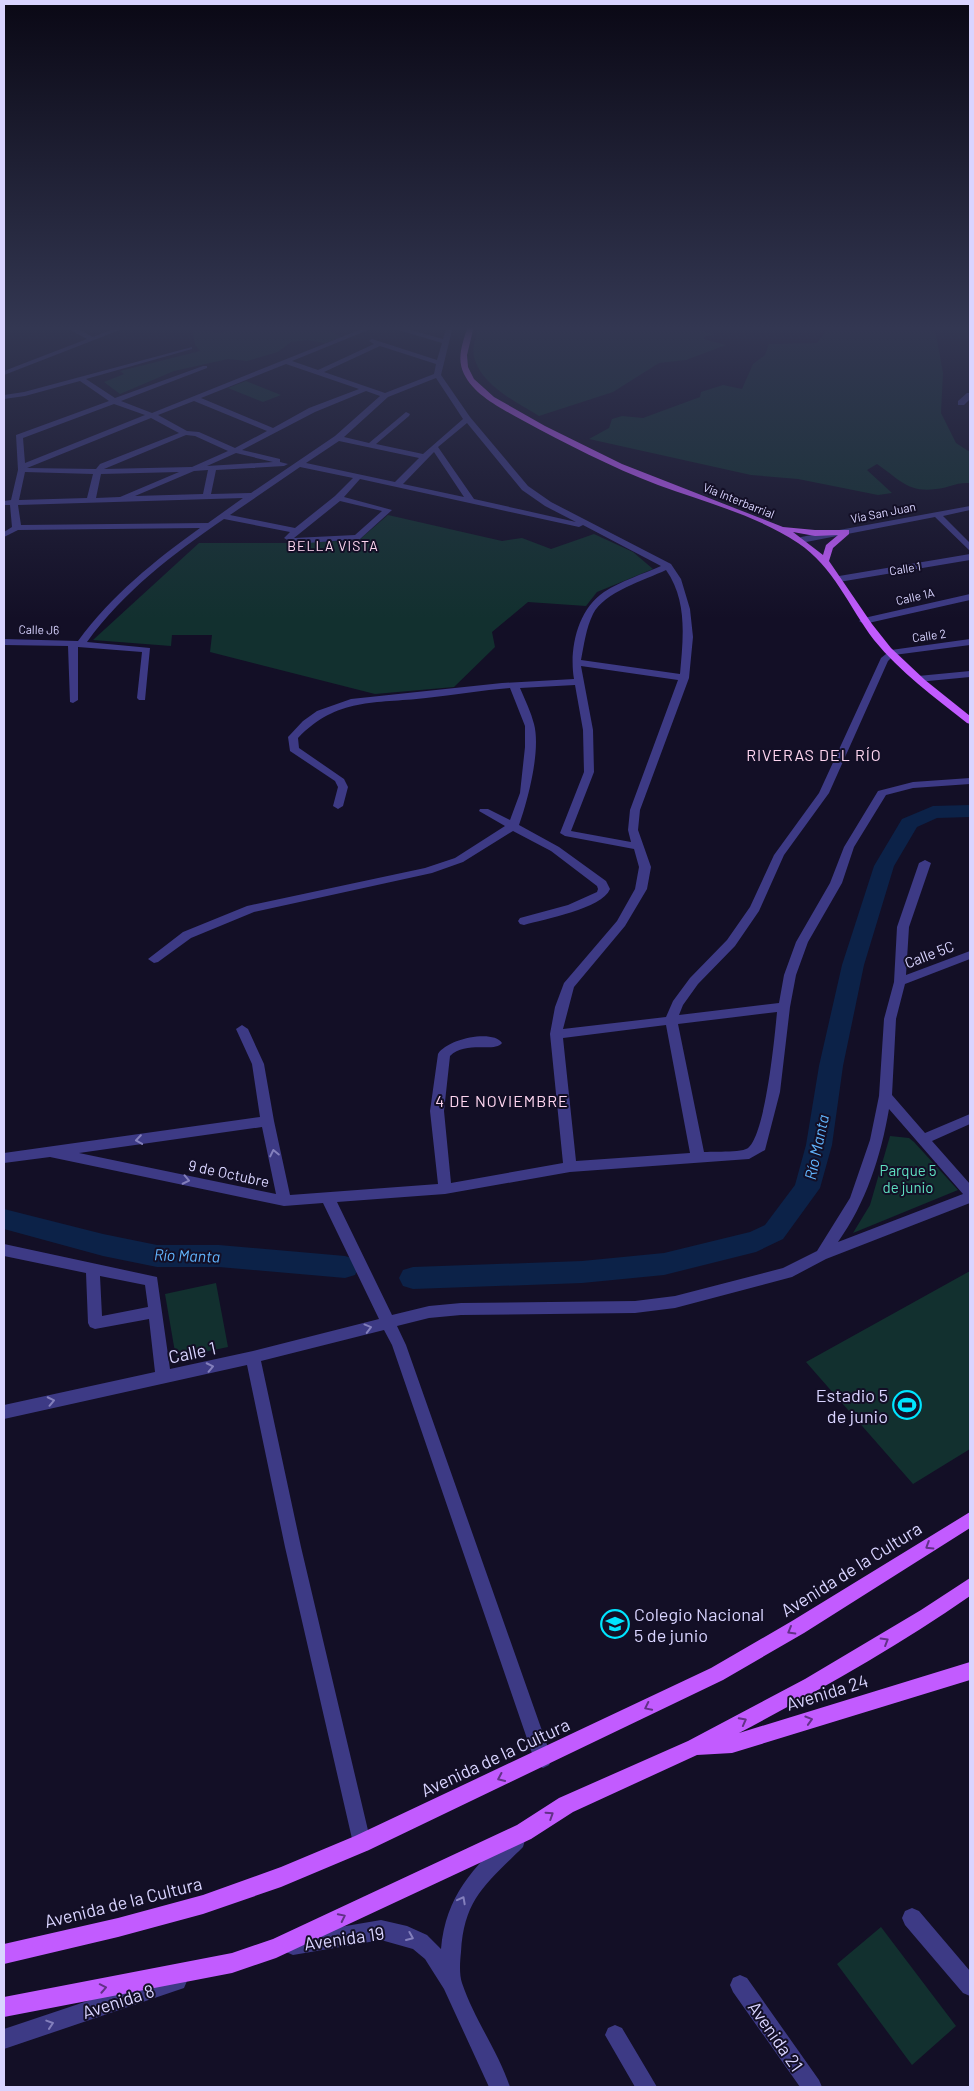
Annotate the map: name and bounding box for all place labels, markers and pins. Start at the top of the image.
place label: Estadio 5 de junio [816,1384,888,1427]
sports icon: Estadio 5 de junio [892,1390,922,1420]
place label: Colegio Nacional 5 de junio [634,1603,764,1646]
school or university icon: Colegio Nacional 5 de junio [600,1609,630,1639]

